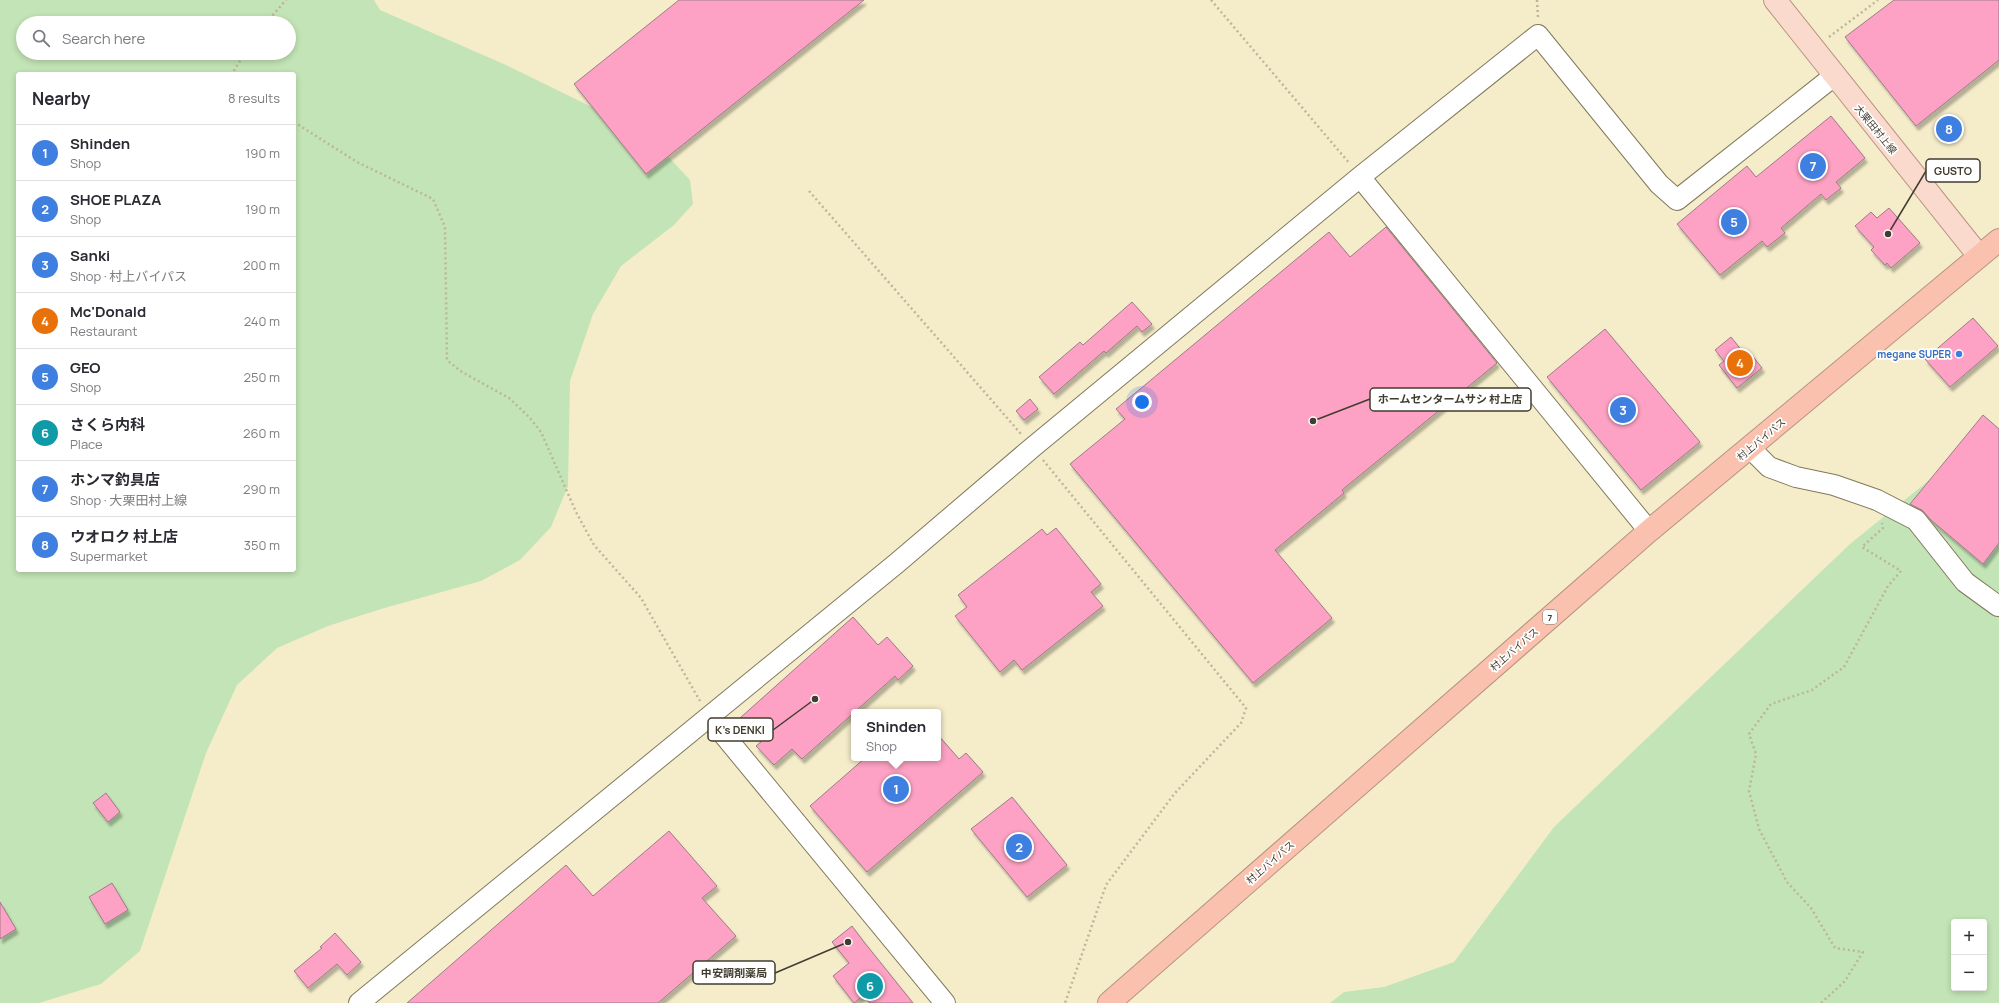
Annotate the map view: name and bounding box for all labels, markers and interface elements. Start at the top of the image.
search box [16,16,296,60]
icon: search [30,27,52,49]
text: Search here [62,28,145,49]
text: Nearby [32,87,90,110]
text: 8 results [228,89,280,107]
street label: 大栗田村上線 [1852,101,1900,157]
pin: 8 [1936,114,1962,144]
text: Shinden [70,133,130,154]
text: 1 [42,144,48,162]
text: 190 m [245,144,280,162]
pin: 7 [1800,151,1826,181]
text: Shop [70,154,101,172]
callout: GUSTO [1926,159,1980,182]
text: GUSTO [1934,163,1972,178]
text: SHOE PLAZA [70,189,161,210]
text: 2 [41,200,49,218]
text: 190 m [245,200,280,218]
pin: 5 [1721,207,1747,237]
text: Shop [70,210,101,228]
text: Sanki [70,245,110,266]
text: 3 [41,256,49,274]
text: 200 m [243,256,280,274]
text: Shop · 村上バイパス [70,267,187,285]
text: Mc'Donald [70,301,146,322]
text: 4 [41,312,49,330]
text: 240 m [244,312,280,330]
text: Restaurant [70,322,137,340]
place label: megane SUPER [1877,347,1951,361]
pin: 4 [1727,348,1753,378]
marker: megane SUPER [1954,349,1964,359]
text: GEO [70,357,101,378]
text: 5 [41,368,49,386]
text: 250 m [244,368,280,386]
text: Shop [70,378,101,396]
callout: ホームセンタームサシ 村上店 [1370,388,1531,411]
text: ホームセンタームサシ 村上店 [1378,391,1522,406]
your location [1132,392,1152,412]
pin: 3 [1610,395,1636,425]
text: さくら内科 [70,414,145,435]
street label: 村上バイパス [1734,414,1788,464]
text: 6 [41,424,49,442]
text: 260 m [243,424,280,442]
text: Place [70,435,103,453]
text: ホンマ釣具店 [70,469,160,490]
text: 7 [42,480,48,498]
text: 290 m [243,480,280,498]
text: Shop · 大栗田村上線 [70,491,187,509]
text: ウオロク 村上店 [70,526,178,547]
text: 8 [41,536,49,554]
text: 350 m [244,536,280,554]
text: Supermarket [70,547,148,565]
road number: 7 [1543,610,1557,624]
street label: 村上バイパス [1487,624,1541,674]
popup [851,709,941,761]
text: Shinden [866,716,926,737]
callout: K's DENKI [708,718,773,741]
text: K's DENKI [715,722,765,737]
text: Shop [866,737,897,755]
pin: 1 [883,774,909,804]
pin: 2 [1006,832,1032,862]
street label: 村上バイパス [1243,837,1297,887]
map controls [1951,919,1987,991]
button: + [1951,919,1987,955]
button: − [1951,955,1987,991]
callout: 中安調剤薬局 [693,961,775,984]
text: 中安調剤薬局 [701,965,767,980]
pin: 6 [857,971,883,1001]

